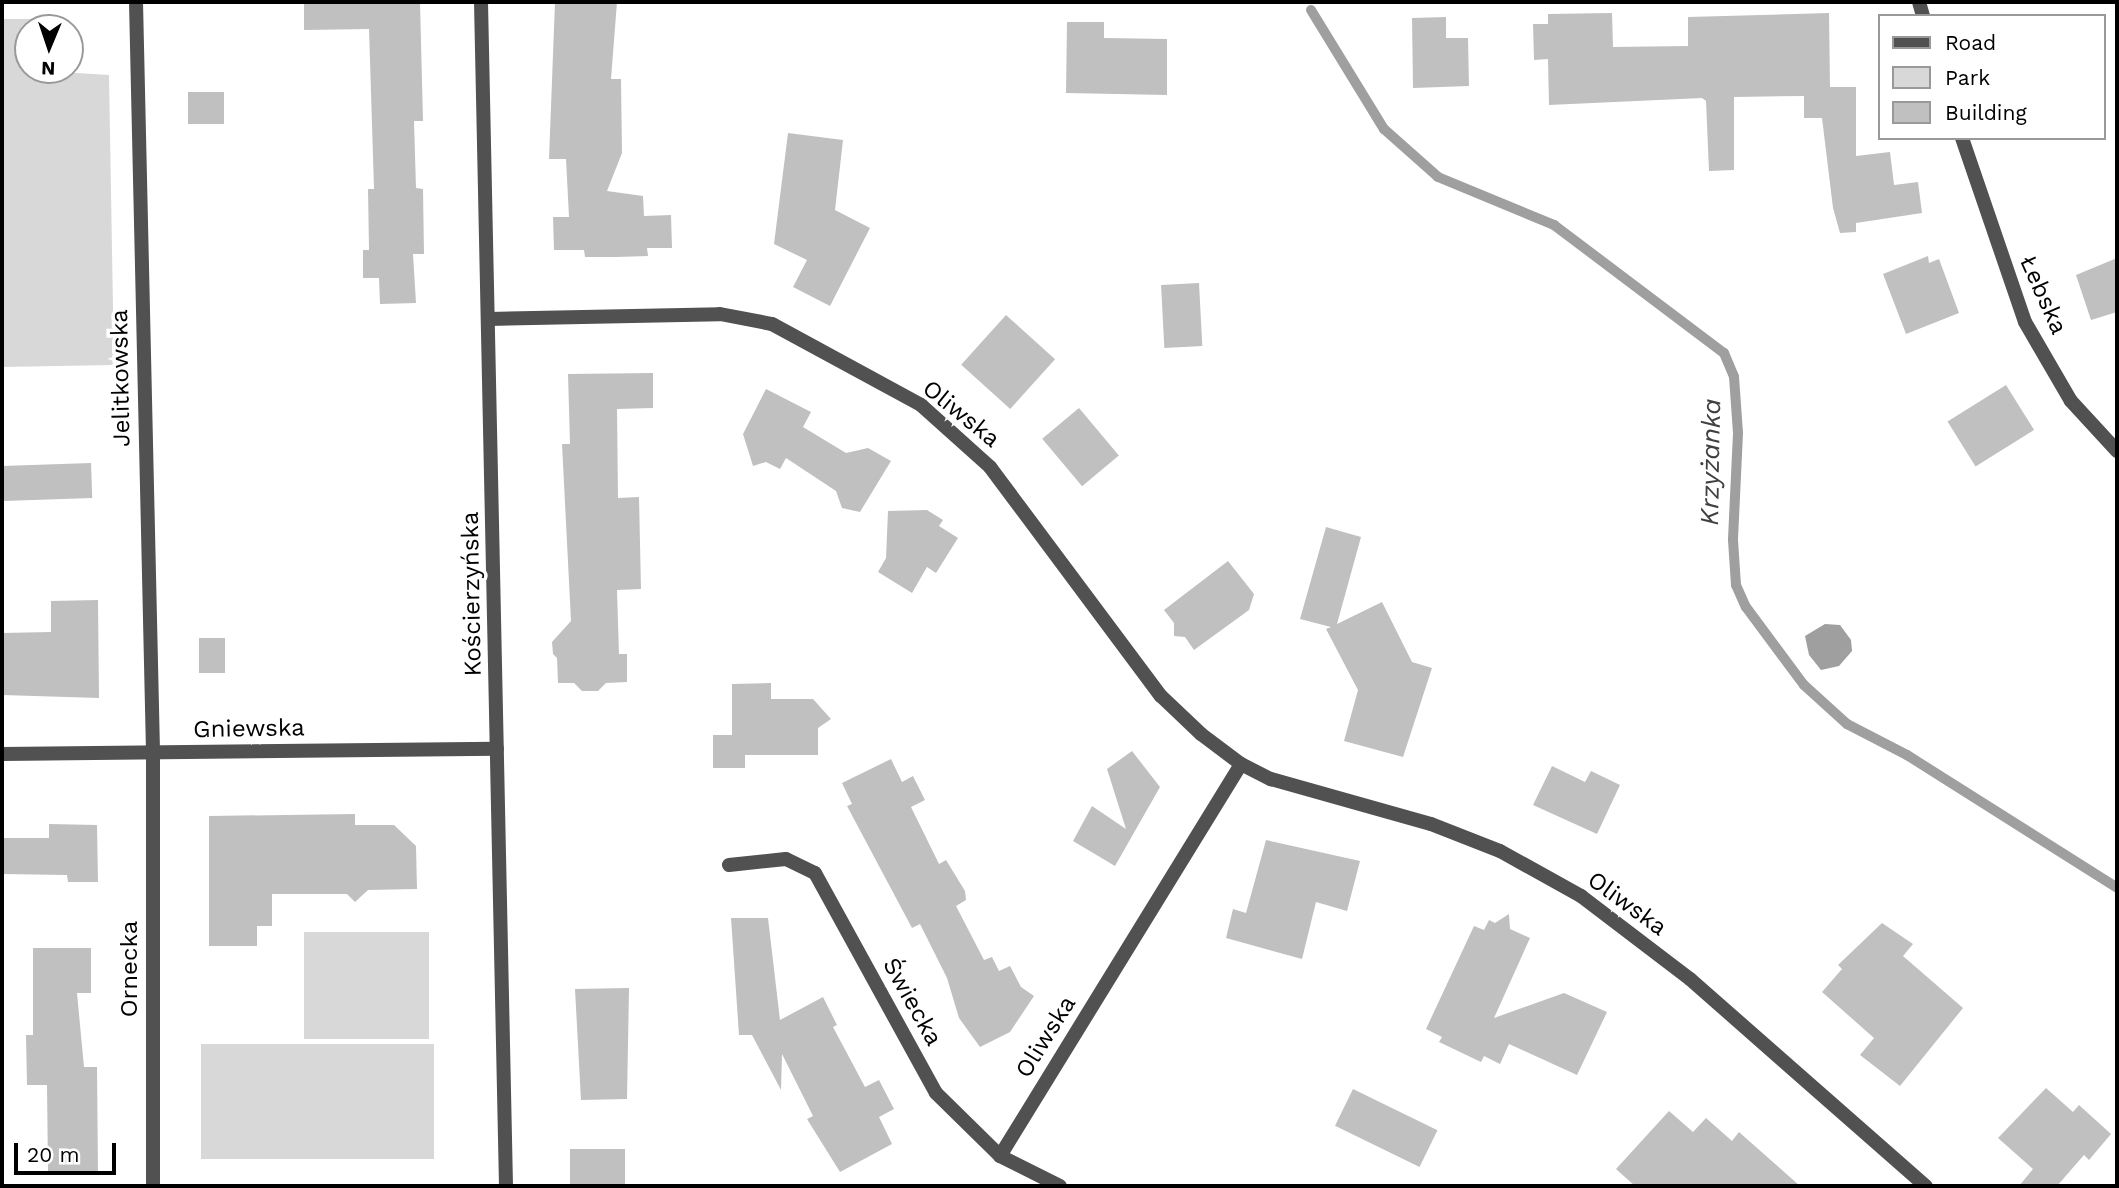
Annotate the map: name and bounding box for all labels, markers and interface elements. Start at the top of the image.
north arrow [14,14,84,84]
legend [1878,14,2105,140]
text: Road [1945,30,1996,55]
text: N [41,57,56,80]
text: Park [1945,65,1990,90]
text: Building [1945,100,2027,125]
street label: Łebska [2013,251,2073,339]
street label: Jelitkowska [105,309,137,447]
street label: Oliwska [917,374,1005,454]
water label: Krzyżanka [1694,398,1728,526]
street label: Kościerzyńska [456,511,488,677]
street label: Gniewska [193,714,305,744]
street label: Oliwska [1582,866,1672,942]
street label: Ornecka [116,921,144,1017]
street label: Świecka [876,953,948,1051]
street label: Oliwska [1010,991,1082,1083]
scale bar [18,1128,119,1172]
text: 20 m [27,1142,79,1167]

